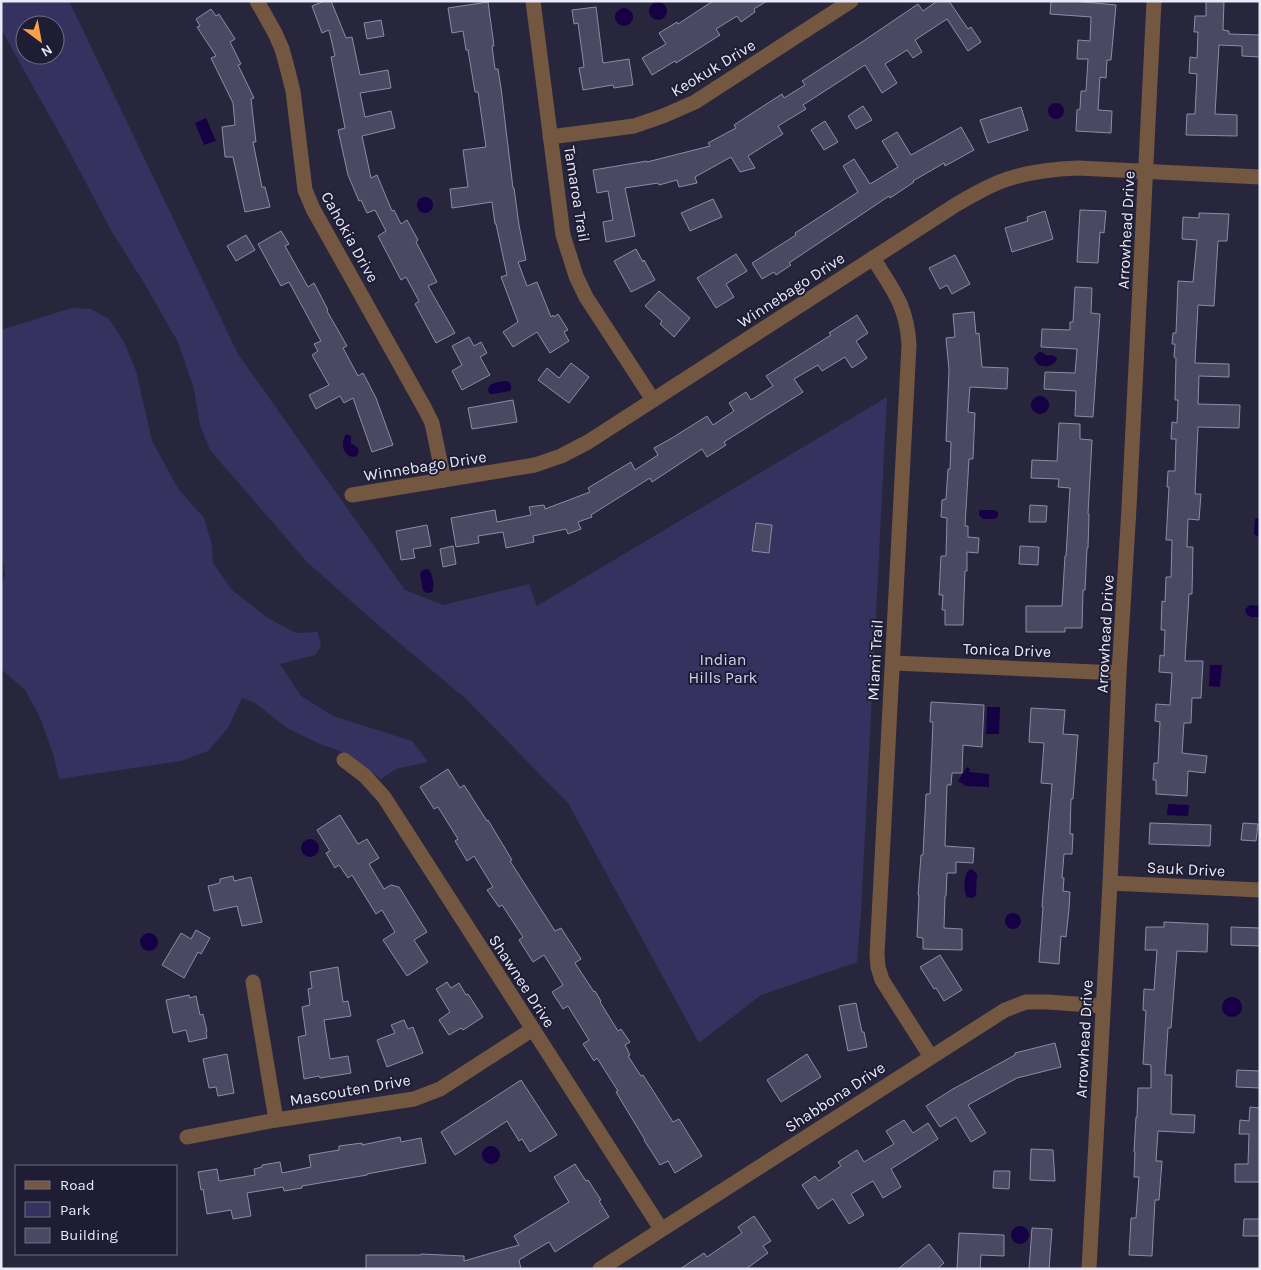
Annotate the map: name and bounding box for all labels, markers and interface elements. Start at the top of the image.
north arrow [15,15,65,65]
street label: Keokuk Drive [667,35,759,101]
text: N [38,41,55,60]
street label: Tamaroa Trail [560,145,594,243]
street label: Arrowhead Drive [1113,170,1139,290]
street label: Cahokia Drive [317,188,383,286]
street label: Winnebago Drive [734,248,848,332]
street label: Winnebago Drive [362,447,488,485]
street label: Arrowhead Drive [1092,574,1118,694]
street label: Miami Trail [863,619,887,701]
street label: Tonica Drive [963,639,1051,661]
park label: Indian Hills Park [688,650,758,687]
street label: Sauk Drive [1146,857,1226,881]
street label: Shawnee Drive [485,931,559,1031]
street label: Arrowhead Drive [1071,979,1097,1099]
street label: Shabbona Drive [781,1058,889,1136]
street label: Mascouten Drive [288,1070,412,1110]
legend [15,1165,178,1255]
text: Road [60,1176,95,1194]
text: Park [60,1201,90,1219]
text: Building [60,1226,118,1244]

